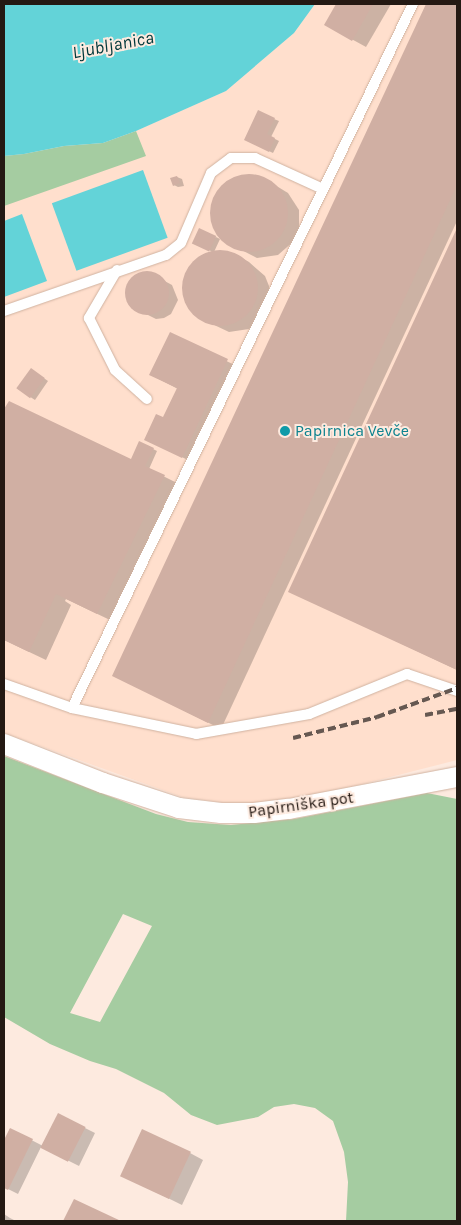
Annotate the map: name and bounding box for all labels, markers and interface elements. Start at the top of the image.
water label: Ljubljanica [70,27,156,63]
place label: Papirnica Vevče [295,421,409,441]
marker: Papirnica Vevče [279,425,291,437]
street label: Papirniška pot [247,788,355,822]

